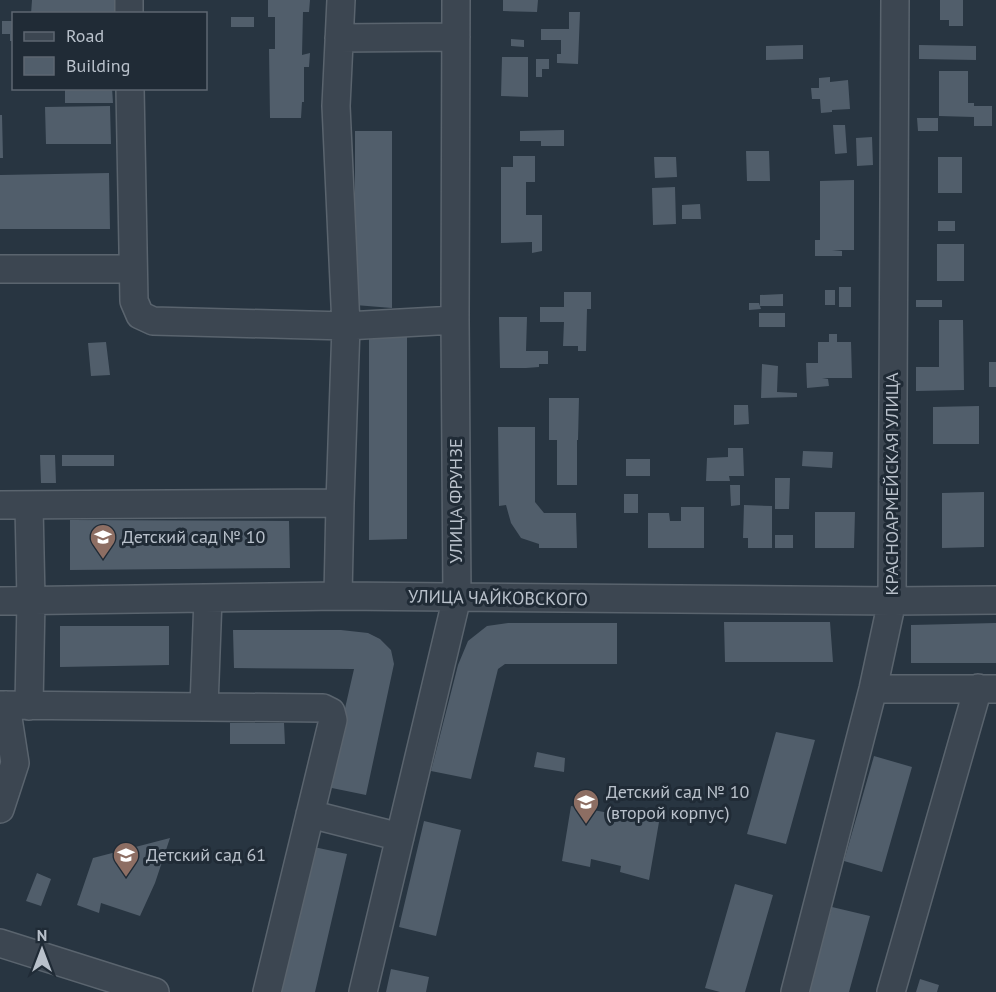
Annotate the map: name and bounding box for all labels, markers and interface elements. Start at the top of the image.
legend [12,12,207,90]
text: Road [66,24,104,47]
text: Building [66,54,130,77]
street label: КРАСНОАРМЕЙСКАЯ УЛИЦА [880,372,903,596]
street label: УЛИЦА ФРУНЗЕ [444,438,467,564]
school or university icon: Детский сад № 10 [88,522,118,560]
place label: Детский сад № 10 [122,525,265,548]
street label: УЛИЦА ЧАЙКОВСКОГО [408,584,588,611]
place label: Детский сад № 10 (второй корпус) [606,780,749,824]
school or university icon: Детский сад № 10 (второй корпус) [571,787,601,825]
school or university icon: Детский сад 61 [111,840,141,878]
place label: Детский сад 61 [146,843,266,866]
north arrow [12,920,72,980]
text: N [37,925,47,945]

